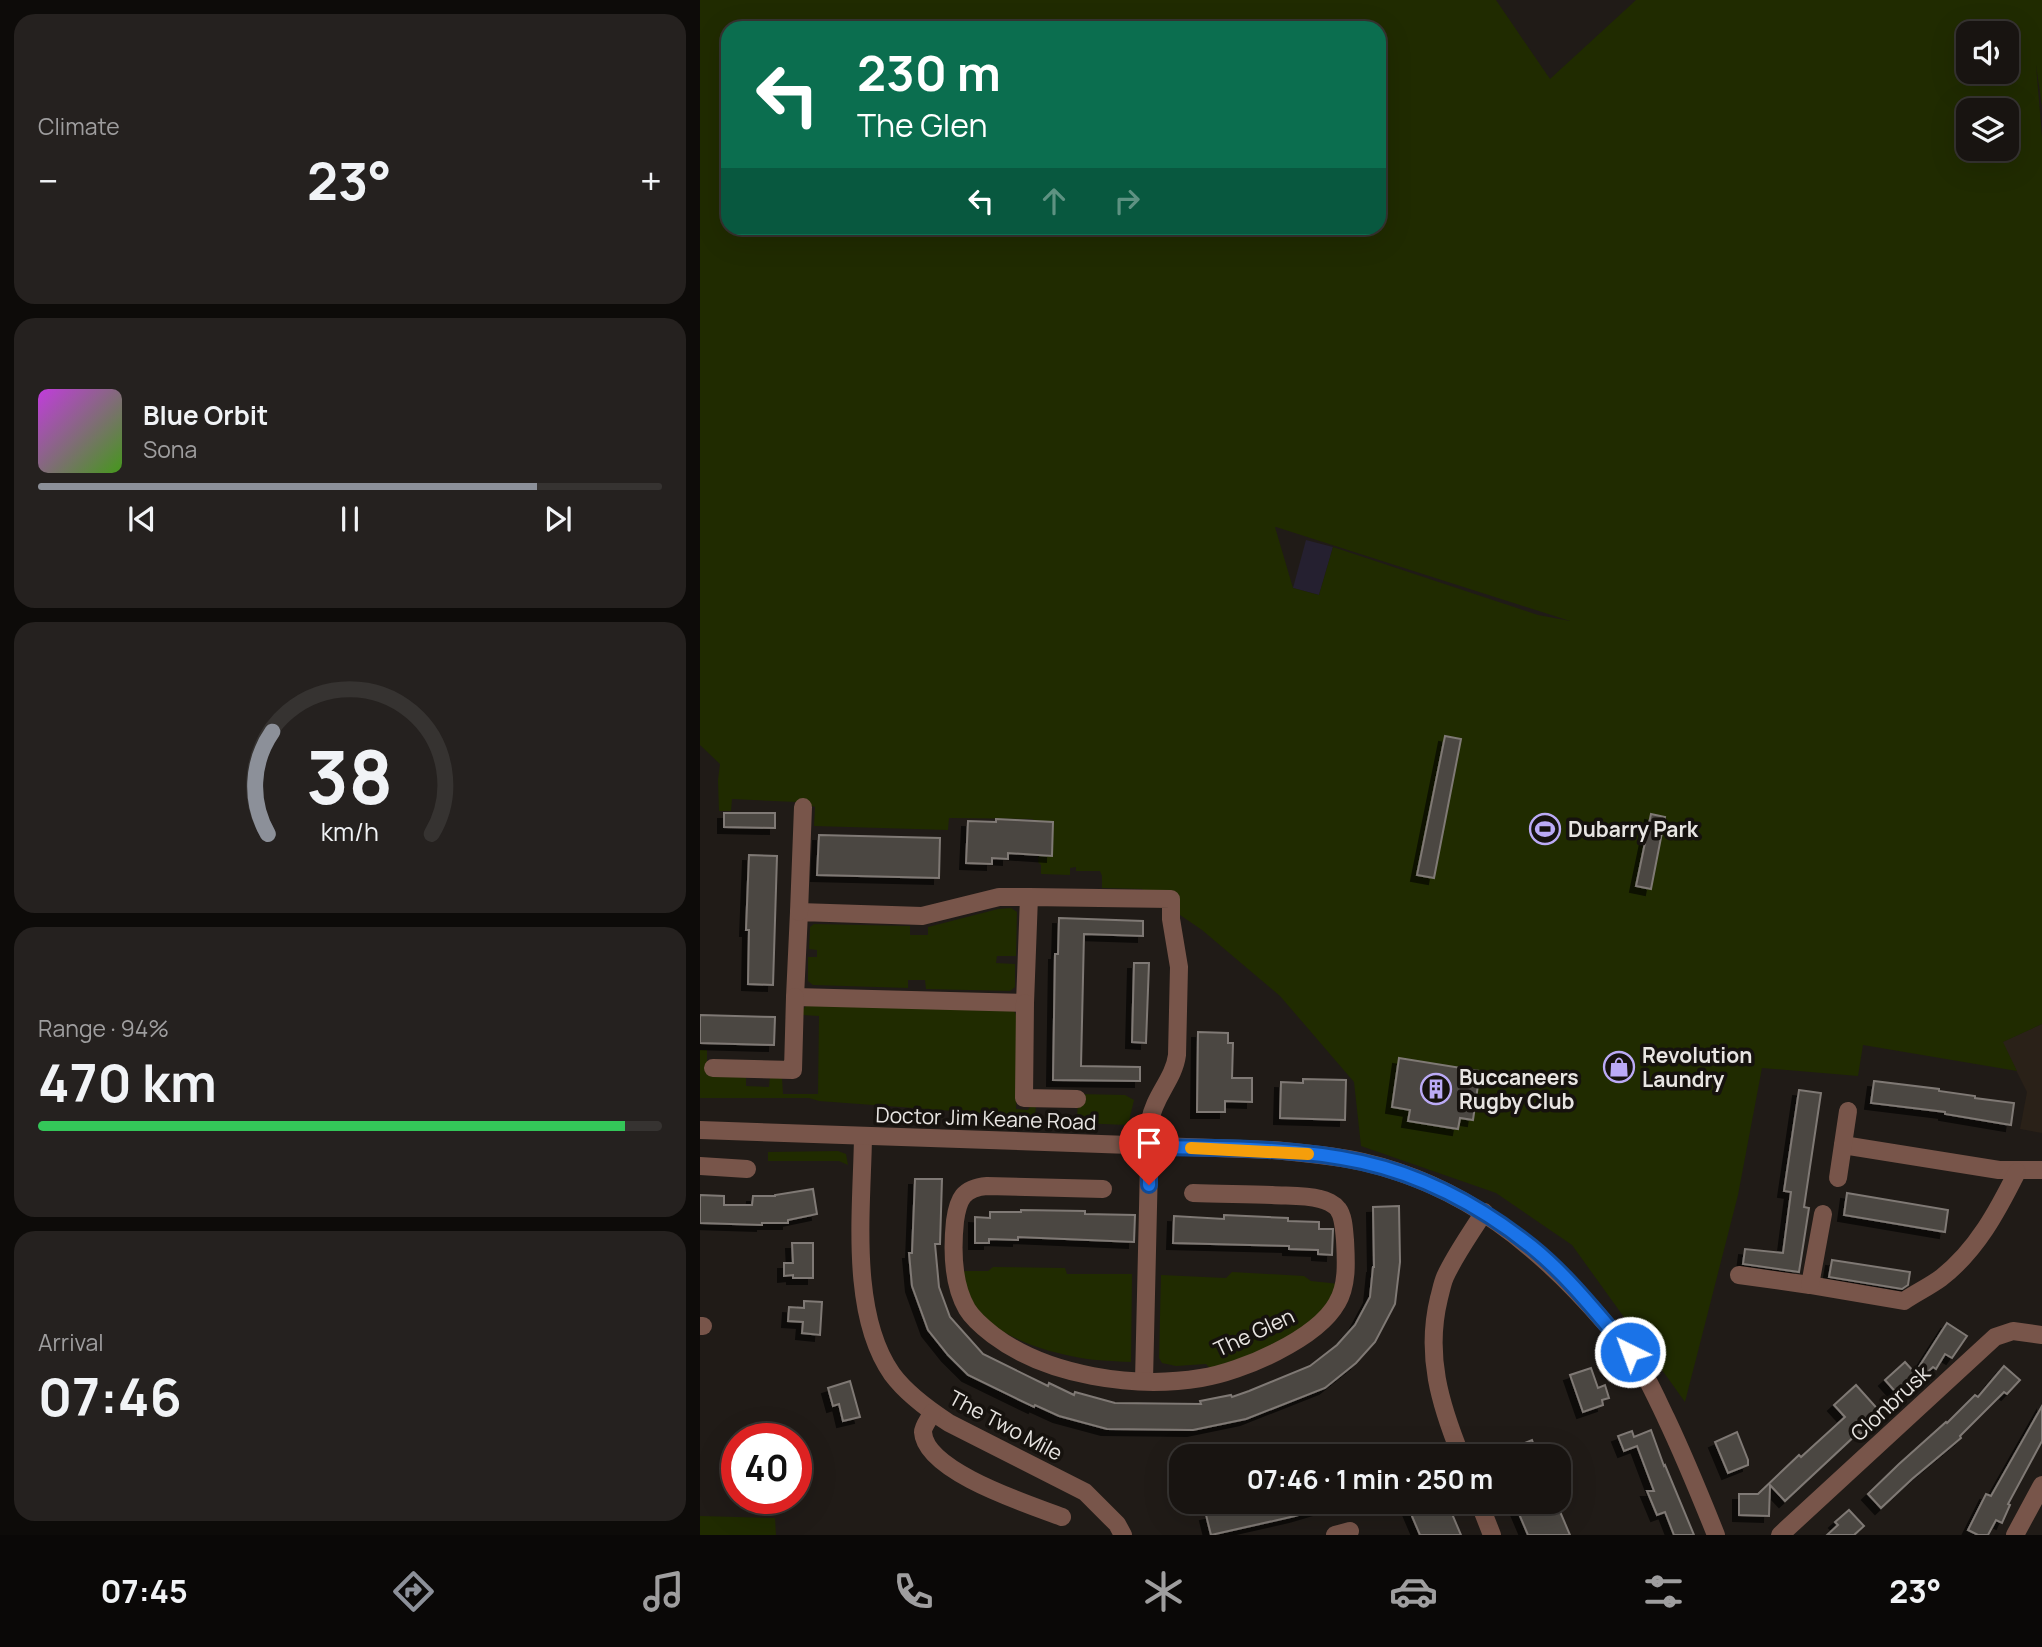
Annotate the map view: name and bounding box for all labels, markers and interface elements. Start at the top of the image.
map controls [1956,21,2019,161]
button: sound [1956,21,2019,84]
text: 230 m [857,39,1001,106]
icon: left [742,49,833,140]
button: layers [1956,98,2019,161]
text: The Glen [857,103,987,147]
text: Climate [38,110,120,142]
text: 23° [307,145,392,216]
text: − [38,154,59,206]
text: + [640,154,662,206]
icon: left [962,182,1000,220]
icon: ahead [1035,182,1073,220]
icon: right [1108,182,1146,220]
text: Blue Orbit [143,397,268,433]
text: Sona [143,433,197,465]
icon: previous [123,500,161,538]
icon: pause [331,500,369,538]
icon: next [539,500,577,538]
text: 38 [307,726,393,826]
sports icon: Dubarry Park [1528,812,1562,846]
text: km/h [321,813,379,848]
place label: Dubarry Park [1568,815,1699,843]
text: Range · 94% [38,1012,169,1044]
place label: Revolution Laundry [1642,1041,1752,1093]
text: 470 km [38,1047,217,1118]
shop icon: Revolution Laundry [1602,1050,1636,1084]
place label: Buccaneers Rugby Club [1459,1063,1579,1115]
building icon: Buccaneers Rugby Club [1419,1072,1453,1106]
street label: Doctor Jim Keane Road [875,1100,1097,1136]
pin [1119,1113,1179,1185]
icon: arrive [1130,1124,1168,1162]
street label: The Glen [1209,1301,1299,1363]
position arrow [1593,1315,1667,1389]
text: Arrival [38,1326,104,1358]
street label: Clonbrusk [1844,1359,1936,1447]
text: 07:46 [38,1361,182,1432]
street label: The Two Mile [944,1383,1068,1467]
speed limit sign: 40 [721,1423,812,1514]
text: 07:46 · 1 min · 250 m [1247,1461,1493,1497]
icon: directions [389,1567,438,1616]
icon: music [639,1567,688,1616]
icon: phone [889,1567,938,1616]
icon: climate [1139,1567,1188,1616]
icon: car [1389,1567,1438,1616]
icon: filters [1639,1567,1688,1616]
text: 07:45 [101,1569,188,1613]
text: 23° [1889,1569,1941,1613]

